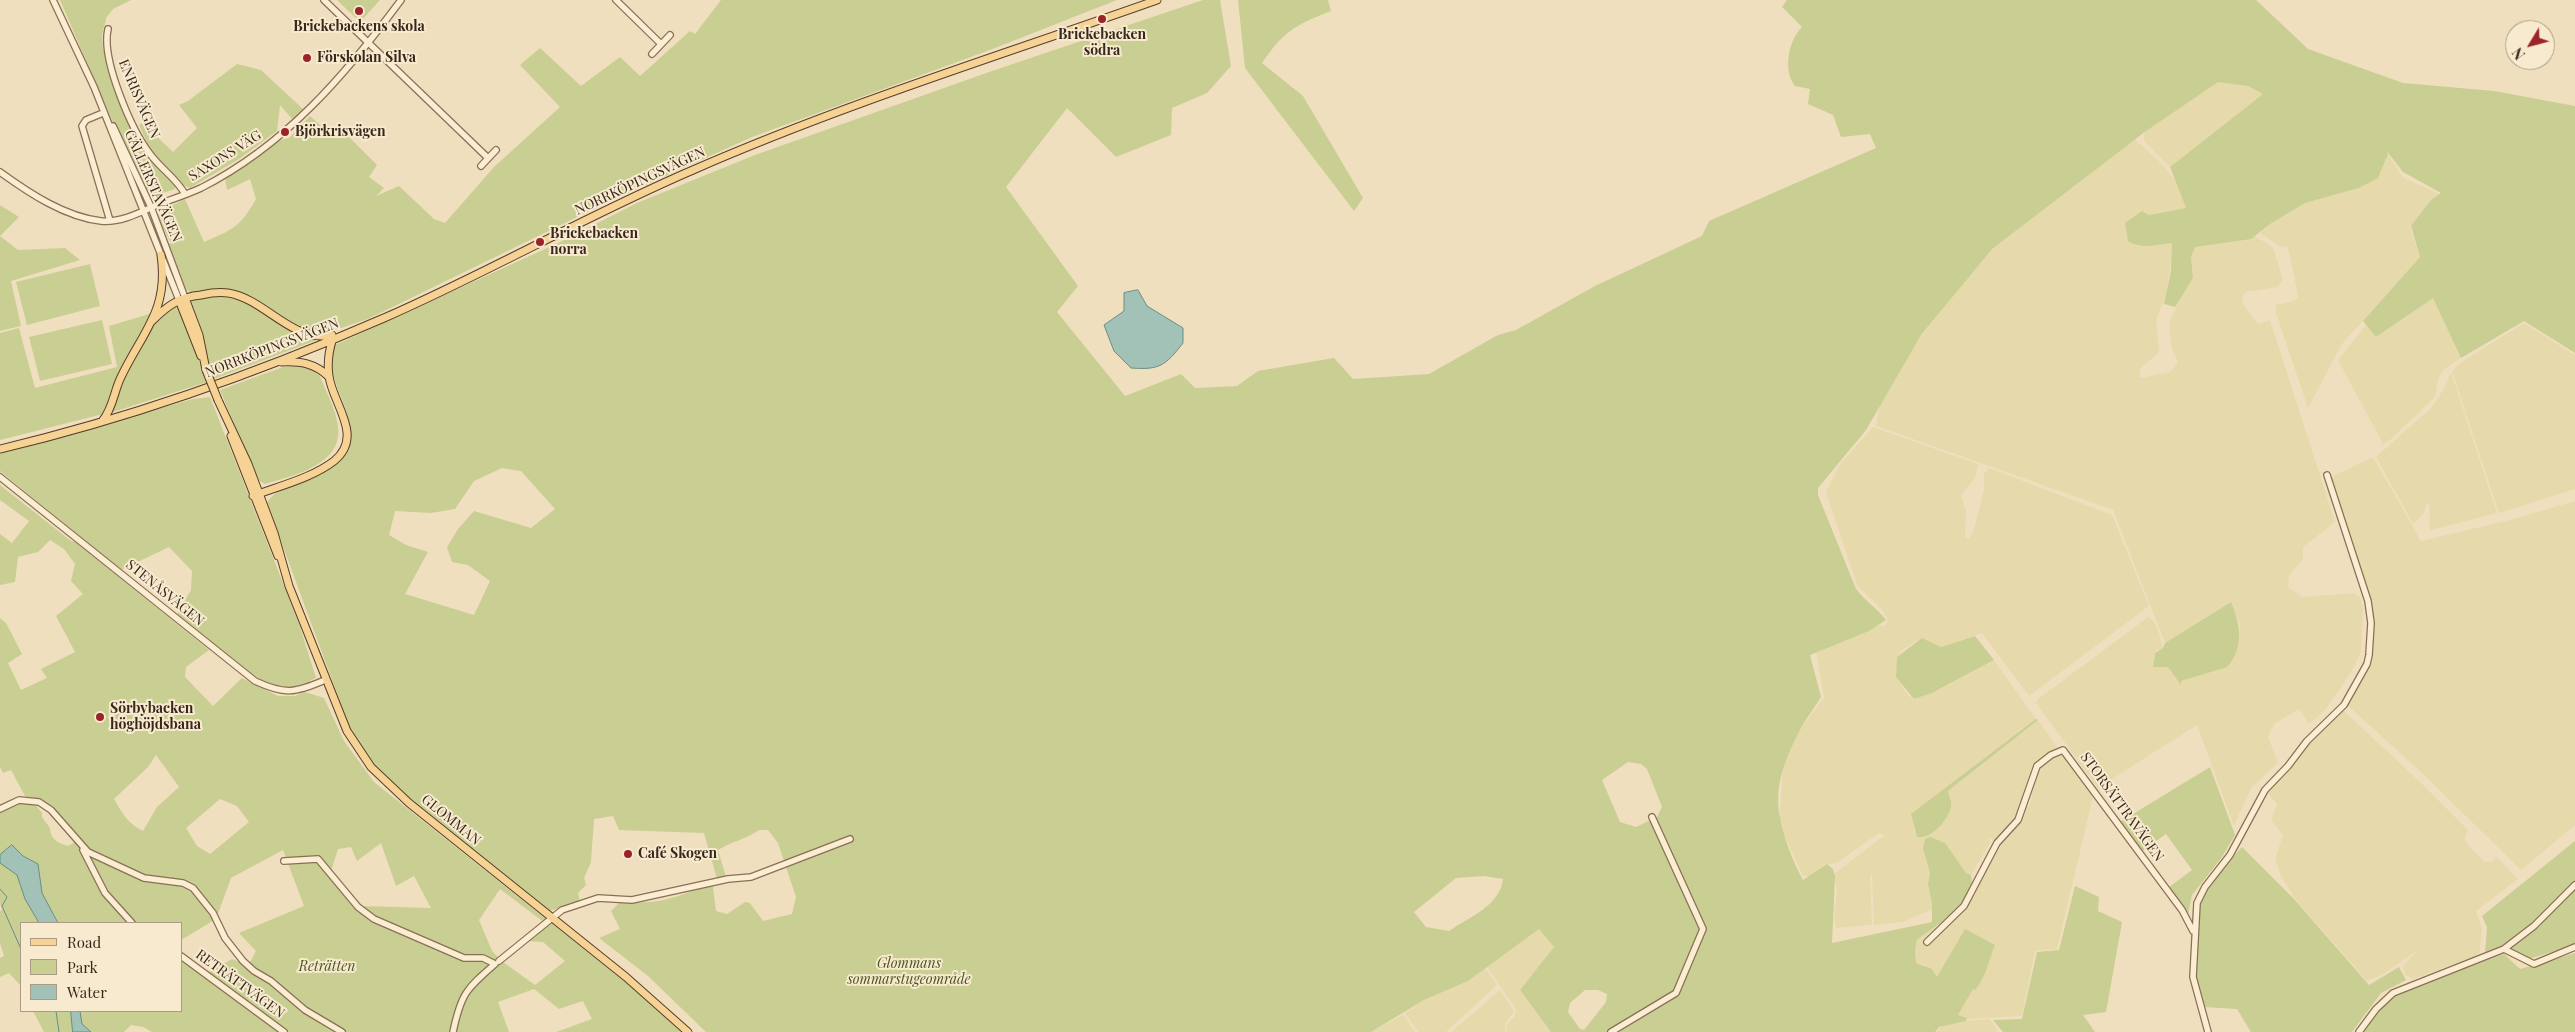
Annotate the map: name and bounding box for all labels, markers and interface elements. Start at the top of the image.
marker: Brickebackens skola [353,5,365,17]
marker: Brickebacken södra [1096,13,1108,25]
place label: Brickebackens skola [293,19,425,35]
north arrow [2505,20,2555,70]
place label: Brickebacken södra [1058,27,1146,59]
text: N [2508,44,2529,63]
place label: Förskolan Silva [317,50,416,66]
marker: Förskolan Silva [301,52,313,64]
street label: ENRISVÄGEN [115,57,163,141]
place label: Björkrisvägen [295,124,386,140]
marker: Björkrisvägen [279,126,291,138]
street label: GÄLLERSTAVÄGEN [121,127,185,245]
street label: SAXONS VÄG [186,127,264,185]
street label: NORRKÖPINGSVÄGEN [572,143,708,219]
place label: Brickebacken norra [550,226,638,258]
marker: Brickebacken norra [534,236,546,248]
street label: NORRKÖPINGSVÄGEN [203,315,341,381]
street label: STENÅSVÄGEN [122,556,208,630]
place label: Sörbybacken höghöjdsbana [110,701,201,734]
marker: Sörbybacken höghöjdsbana [94,711,106,723]
street label: STORSÄTTRAVÄGEN [2077,749,2167,865]
street label: GLOMMAN [418,791,484,849]
place label: Café Skogen [638,846,717,862]
marker: Café Skogen [622,848,634,860]
legend [20,922,182,1012]
text: Road [67,932,101,952]
street label: RETRÄTTVÄGEN [192,946,288,1022]
park label: Glommans sommarstugeområde [847,956,971,989]
text: Park [67,957,98,977]
park label: Reträtten [299,959,355,975]
text: Water [67,982,107,1002]

